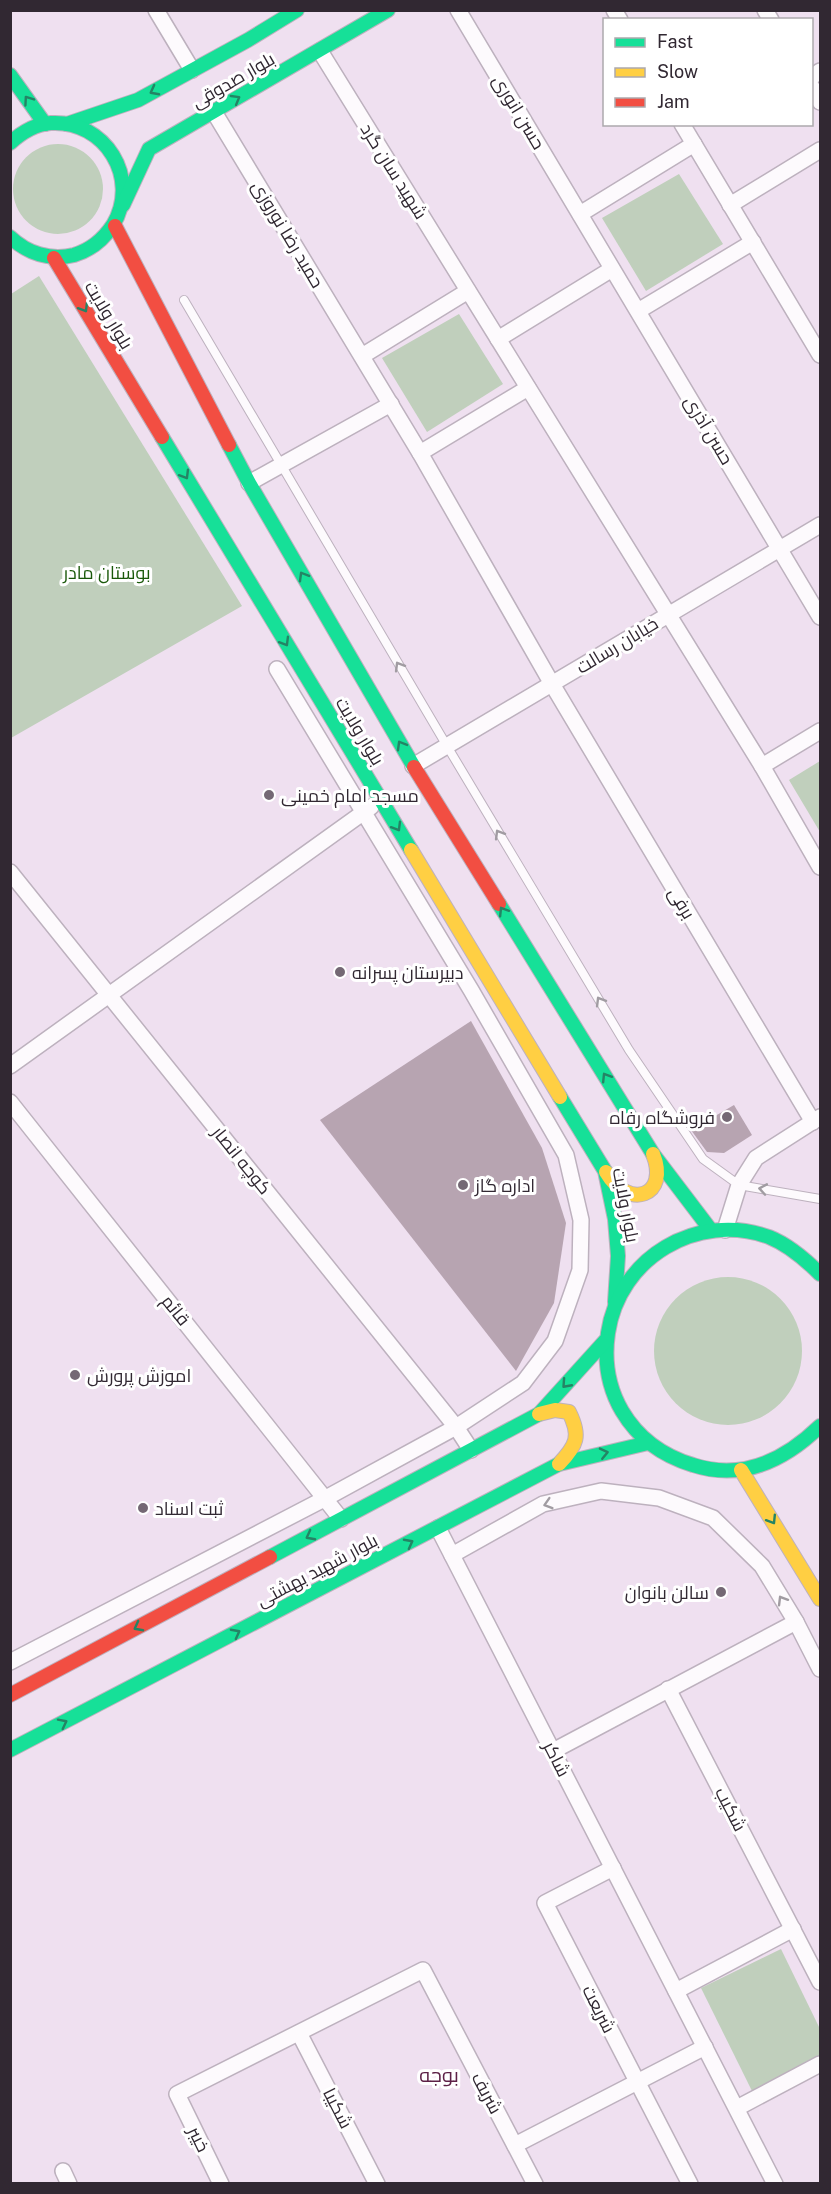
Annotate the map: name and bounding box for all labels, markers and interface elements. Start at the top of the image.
legend [603,18,813,126]
text: Fast [657,31,693,52]
street label: بلوار صدوقی [188,48,279,113]
text: Slow [657,61,698,82]
street label: حسن انوری [488,71,549,154]
one-way arrow [150,84,161,95]
text: Jam [657,91,690,112]
one-way arrow [24,95,35,106]
one-way arrow [230,95,240,106]
street label: شهید سان گرد [355,119,432,223]
street label: حمید رضا نوروزی [247,177,328,292]
street label: بلوار ولایت [80,277,137,353]
one-way arrow [77,302,88,312]
street label: حسن آذری [679,392,738,469]
one-way arrow [177,469,189,479]
park label: بوستان مادر [62,562,151,584]
one-way arrow [299,572,310,582]
street label: خیابان رسالت [572,612,662,678]
one-way arrow [278,636,290,646]
one-way arrow [395,662,407,672]
street label: بلوار ولایت [331,693,388,769]
one-way arrow [397,741,408,751]
place label: مسجد امام خمینی [281,785,419,808]
marker: مسجد امام خمینی [262,788,276,802]
one-way arrow [389,821,401,831]
one-way arrow [495,830,506,840]
street label: برفی [664,883,700,923]
one-way arrow [498,907,510,917]
place label: دبیرستان پسرانه [352,962,463,985]
marker: دبیرستان پسرانه [333,965,347,979]
one-way arrow [595,997,607,1007]
one-way arrow [601,1073,613,1083]
place label: فروشگاه رفاه [610,1107,715,1129]
marker: فروشگاه رفاه [720,1110,734,1124]
street label: کوچه انصار [206,1121,276,1200]
street label: بلوار ولایت [607,1166,644,1244]
place label: اداره گاز [474,1175,535,1197]
marker: اداره گاز [456,1178,470,1192]
one-way arrow [758,1183,768,1196]
street label: قائم [156,1291,195,1331]
place label: اموزش پرورش [87,1365,191,1388]
marker: اموزش پرورش [68,1368,82,1382]
one-way arrow [562,1377,573,1388]
one-way arrow [599,1448,609,1461]
one-way arrow [543,1497,554,1509]
place label: ثبت اسناد [155,1498,223,1519]
marker: ثبت اسناد [136,1501,150,1515]
one-way arrow [764,1514,776,1524]
street label: بلوار شهید بهشتی [253,1529,382,1612]
one-way arrow [305,1529,316,1540]
one-way arrow [402,1539,413,1550]
place label: سالن بانوان [625,1582,709,1604]
marker: سالن بانوان [714,1585,728,1599]
one-way arrow [778,1596,790,1606]
one-way arrow [133,1620,144,1631]
one-way arrow [229,1629,240,1640]
one-way arrow [56,1719,67,1730]
street label: شاکر [538,1737,575,1781]
street label: شکیب [711,1783,751,1835]
street label: شریعت [577,1982,620,2037]
district label: بوجه [419,2063,459,2087]
street label: شریف [467,2069,507,2118]
street label: شکیبا [319,2084,357,2132]
street label: خیبر [183,2122,214,2156]

